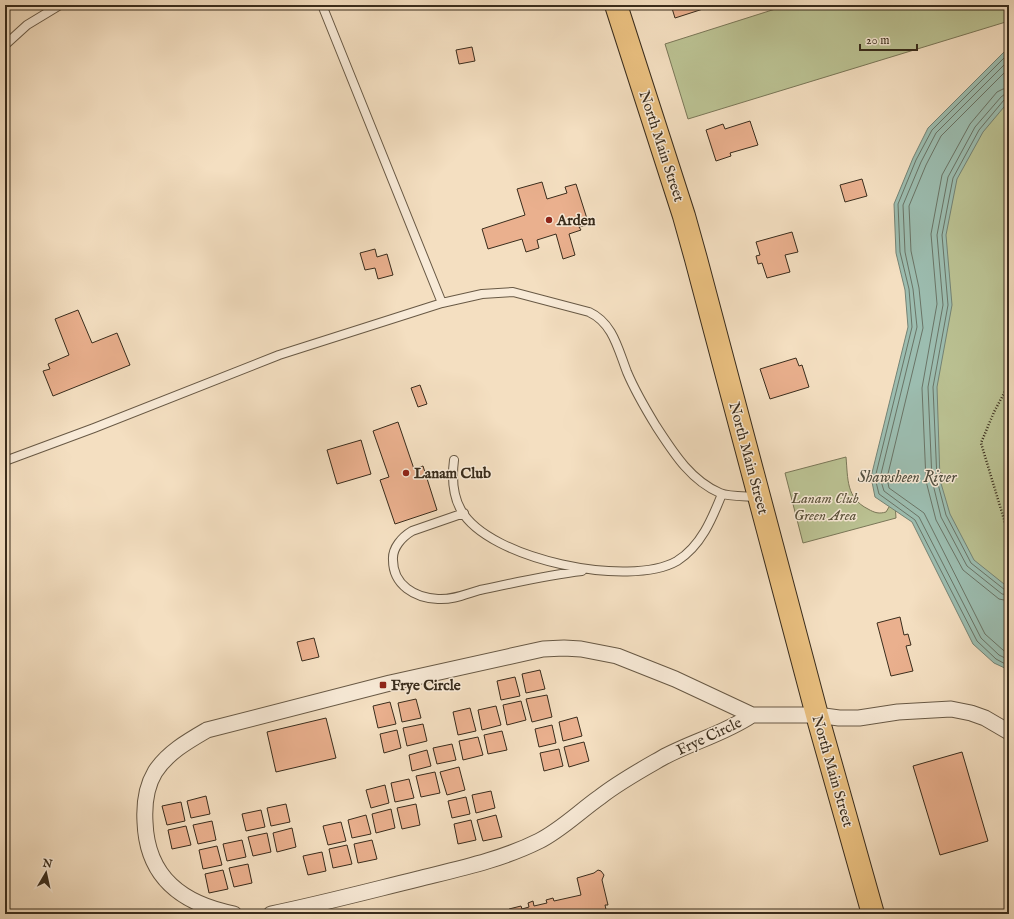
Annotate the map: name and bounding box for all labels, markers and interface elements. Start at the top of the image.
scale bar [860,26,917,52]
text: 20 m [866,33,889,48]
street label: North Main Street [635,88,688,204]
place label: Arden [556,211,596,230]
marker: Arden [544,215,554,225]
street label: North Main Street [724,400,773,516]
place label: Lanam Club [414,464,491,483]
marker: Lanam Club [401,468,411,478]
water label: Shawsheen River [858,468,958,488]
park label: Lanam Club Green Area [790,489,859,525]
place label: Frye Circle [391,676,461,695]
marker: Frye Circle [378,680,388,690]
street label: Frye Circle [674,713,745,760]
street label: North Main Street [807,713,858,829]
north arrow [26,853,66,893]
text: N [41,856,54,872]

